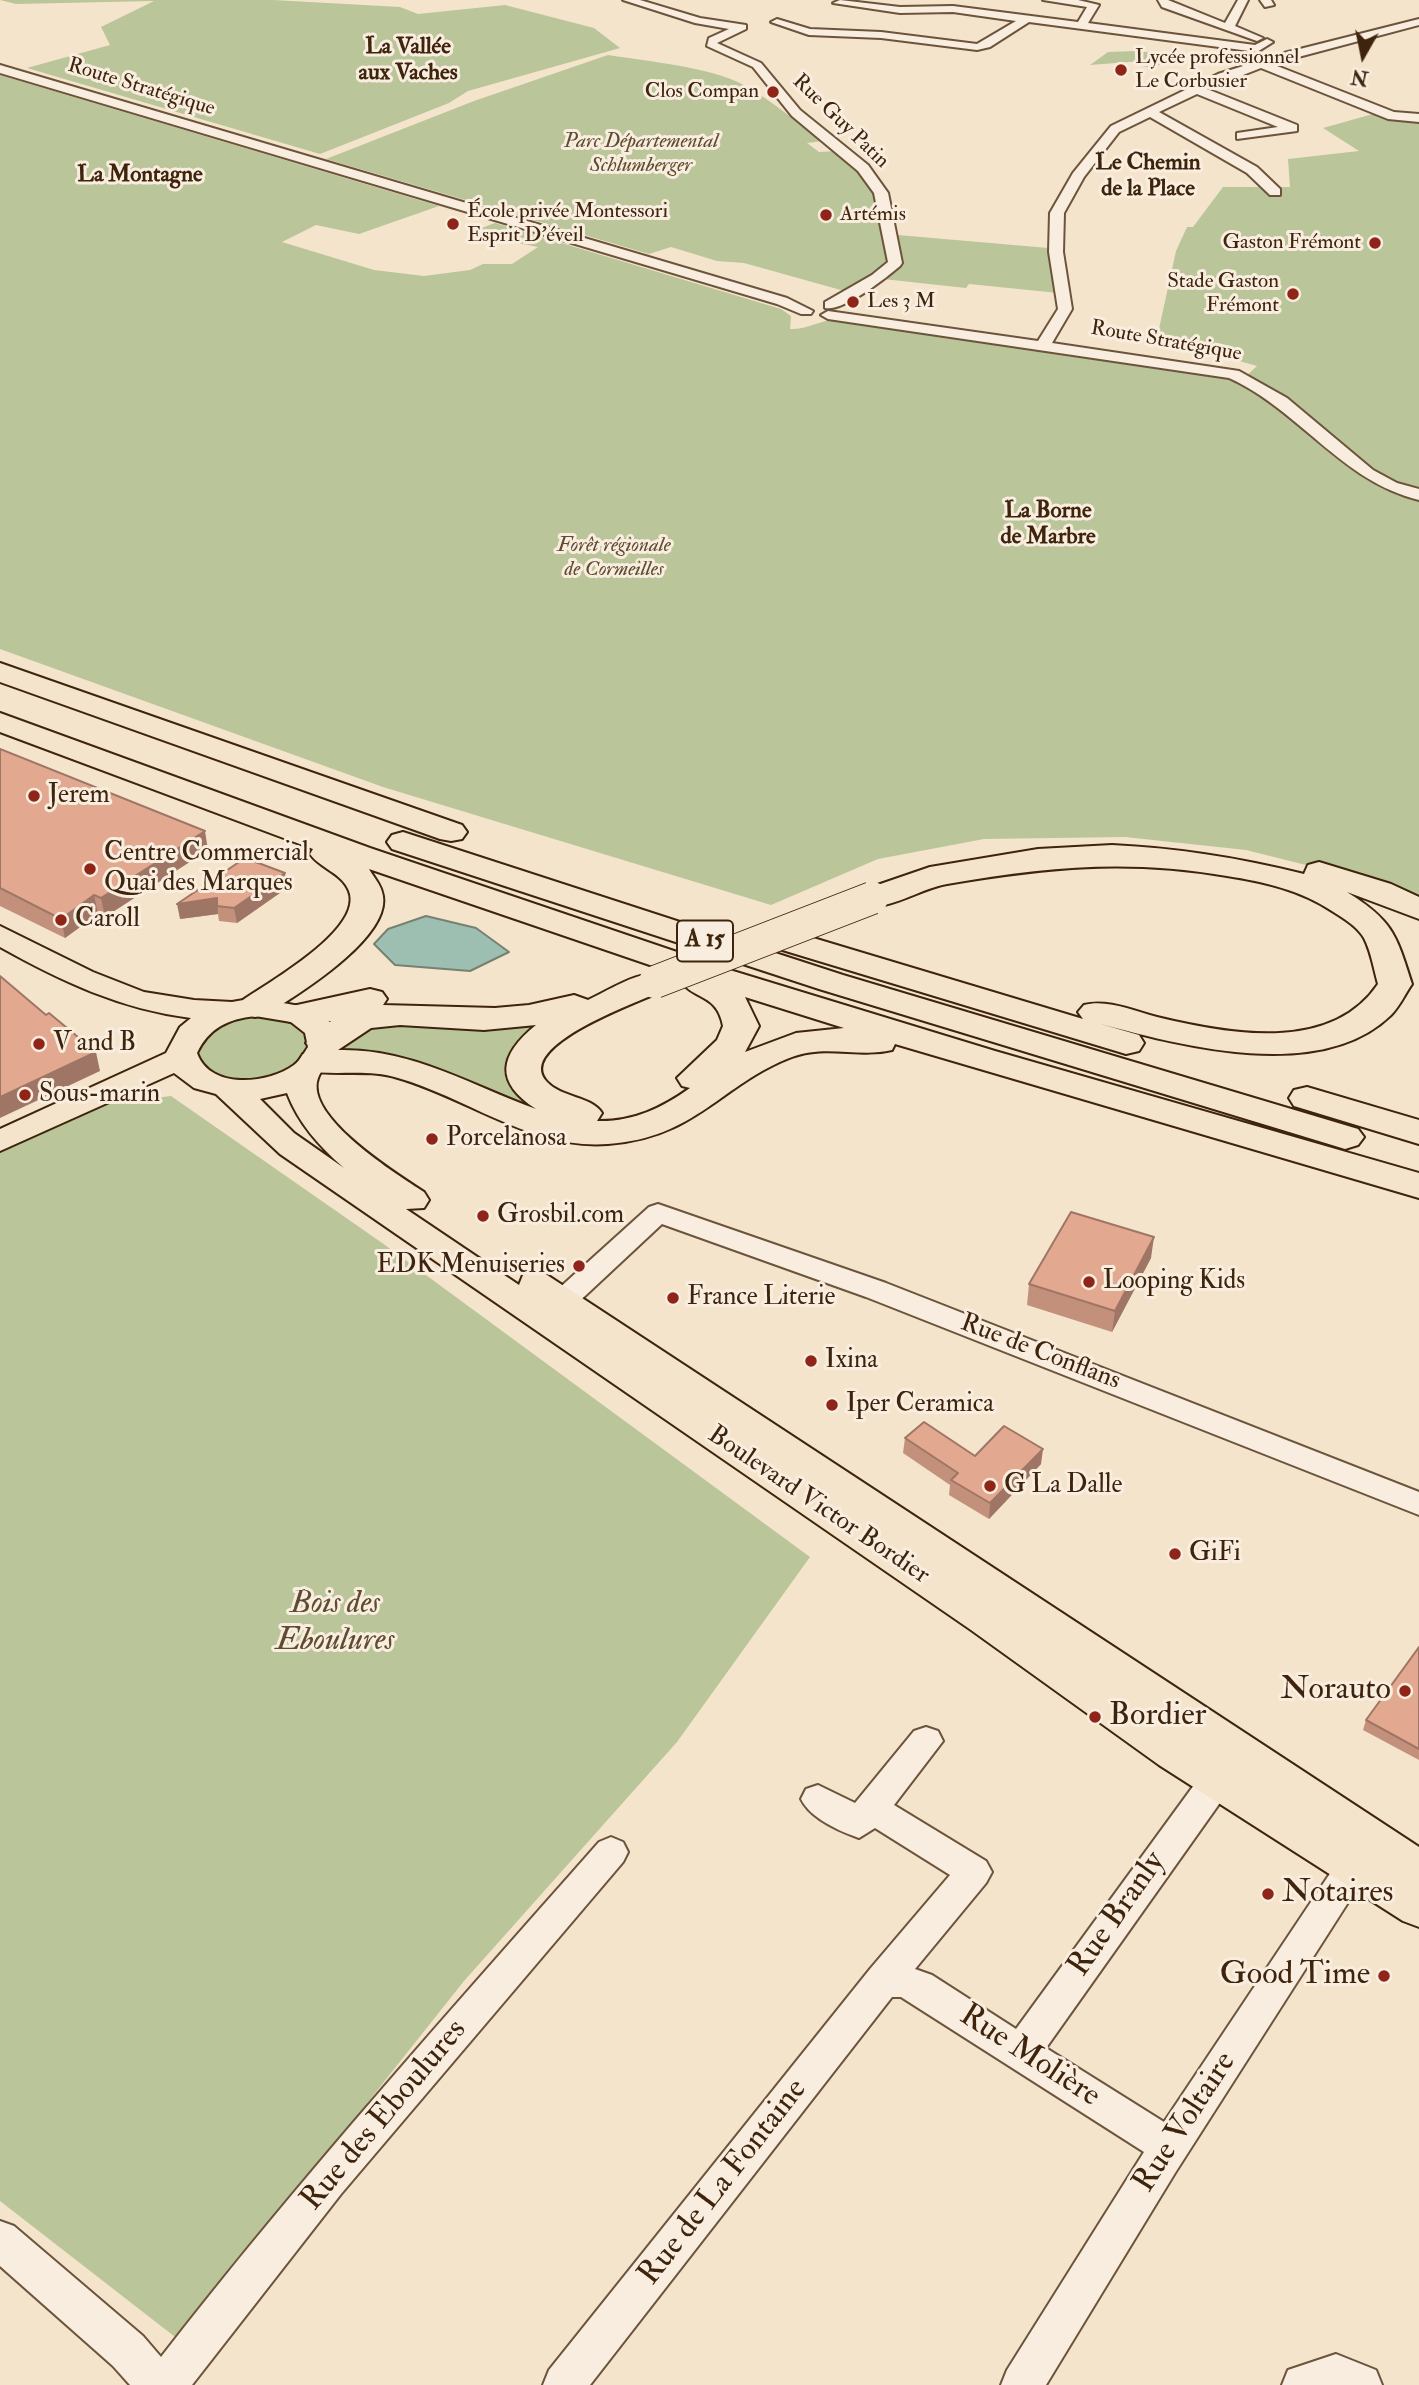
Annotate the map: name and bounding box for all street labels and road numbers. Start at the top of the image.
street label: Route Stratégique [64,54,218,122]
street label: Rue Guy Patin [786,70,894,174]
street label: Route Stratégique [1089,316,1243,368]
road number: A 15 [677,920,733,961]
street label: Rue de Conflans [956,1308,1124,1398]
street label: Boulevard Victor Bordier [701,1420,935,1592]
street label: Rue Branly [1061,1845,1175,1985]
street label: Rue Molière [951,1997,1107,2117]
street label: Rue des Eboulures [294,2013,476,2219]
street label: Rue Voltaire [1126,2046,1246,2200]
street label: Rue de La Fontaine [632,2072,816,2294]

